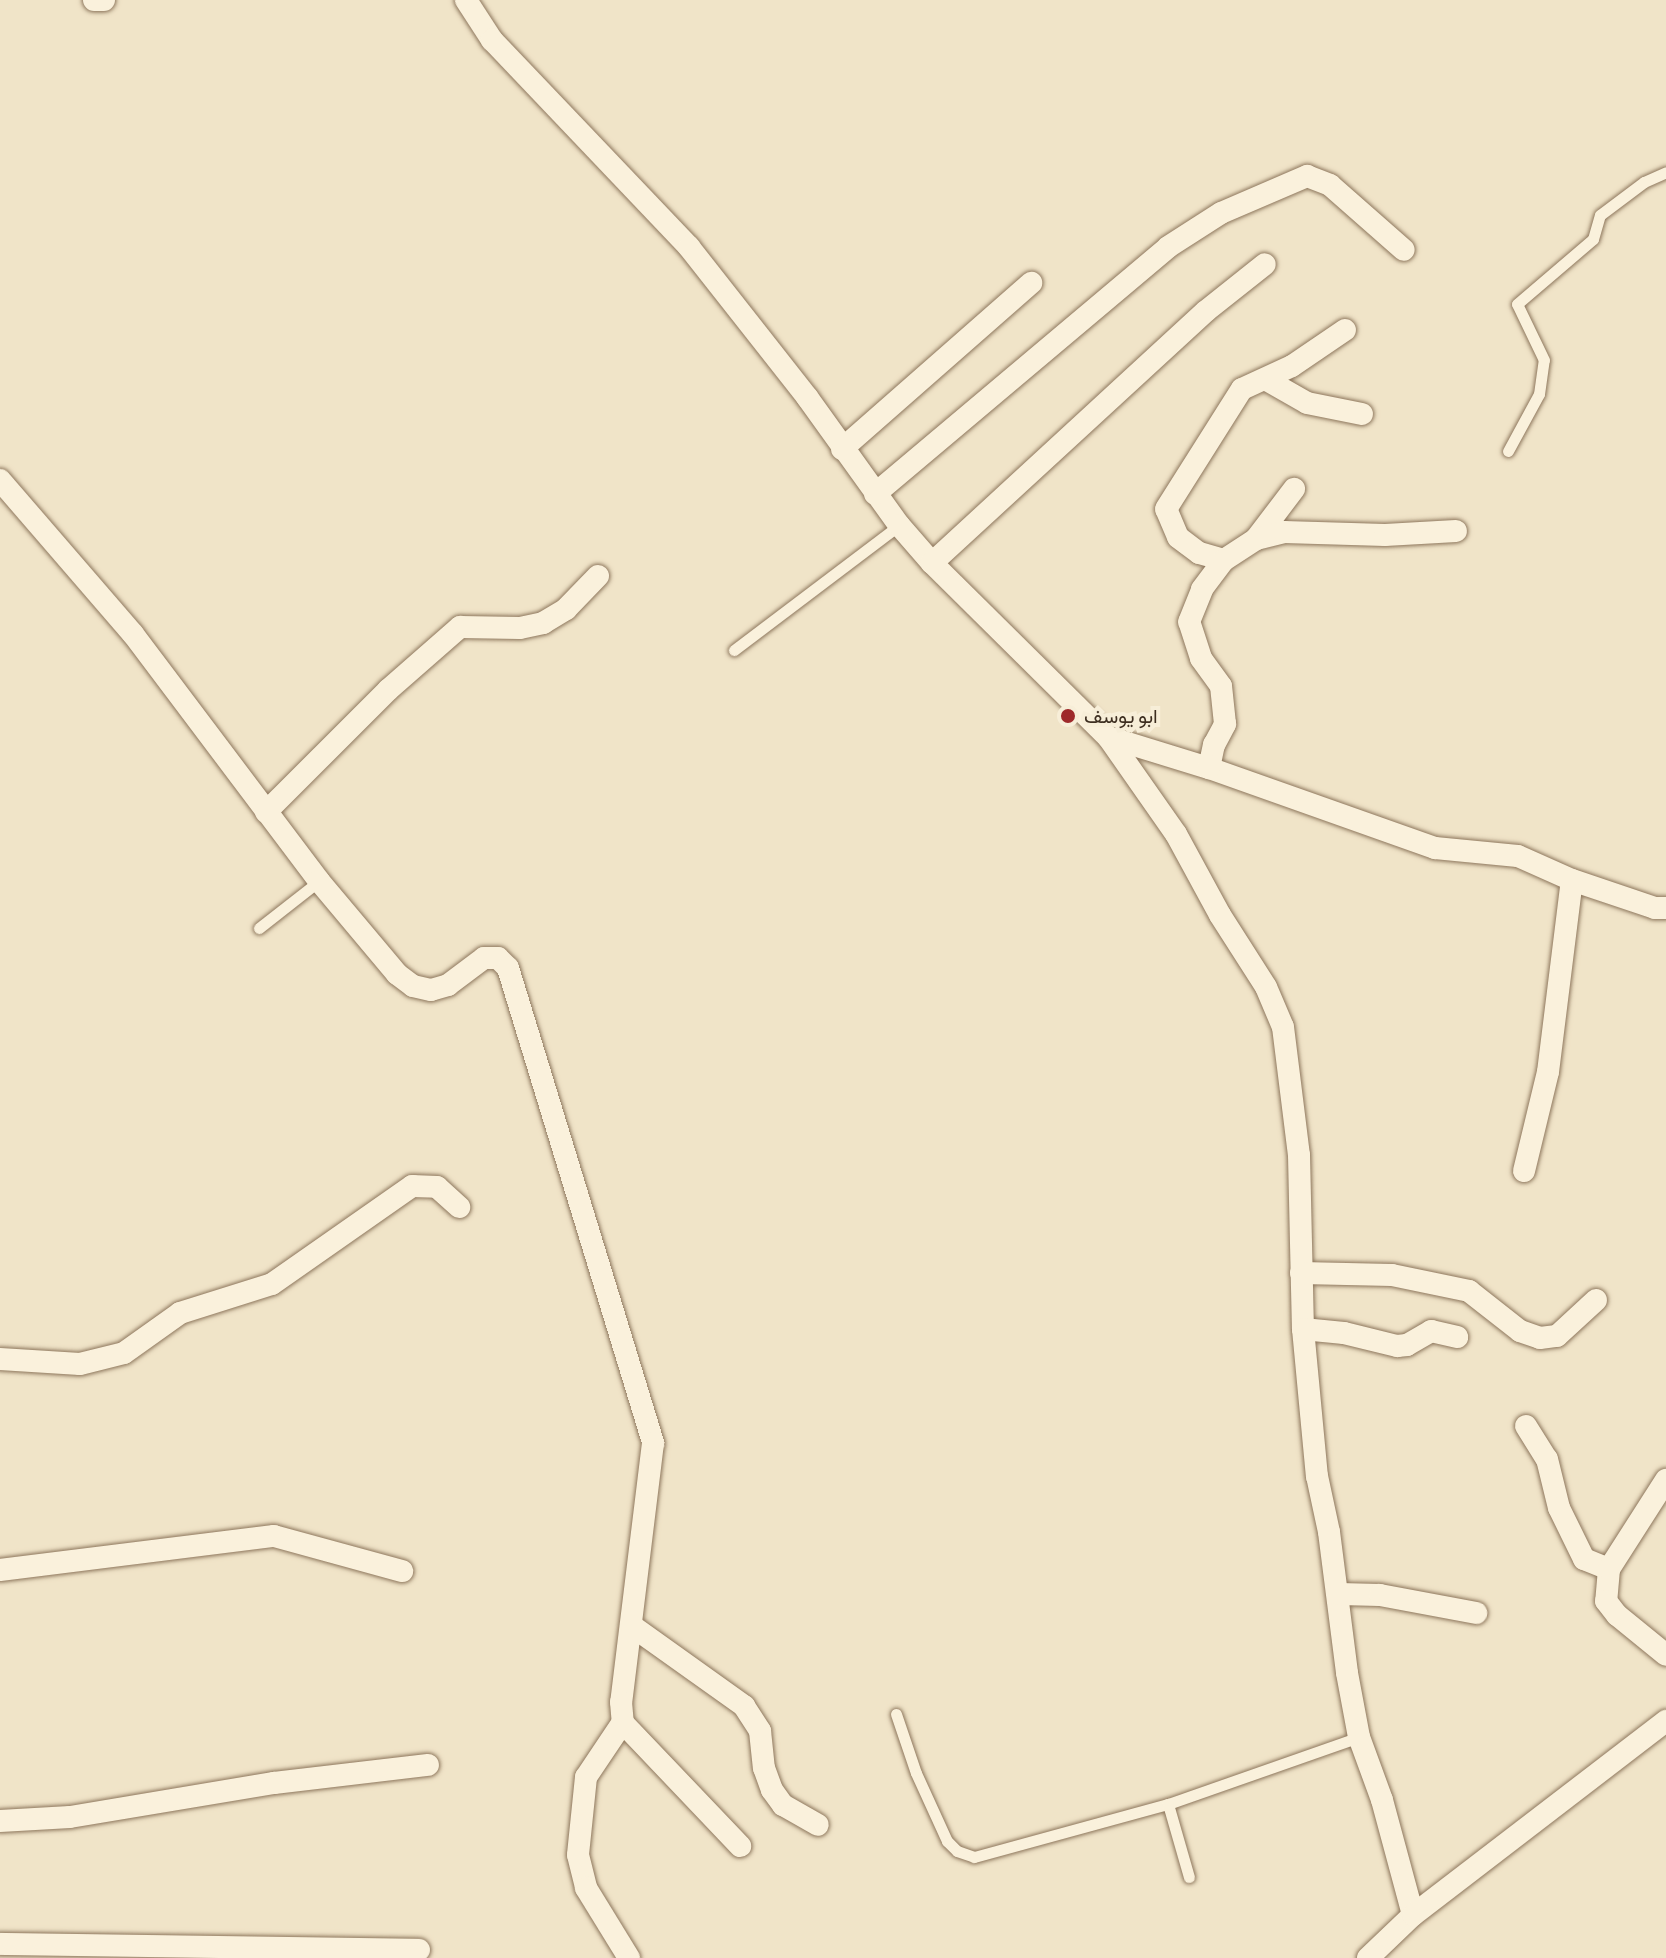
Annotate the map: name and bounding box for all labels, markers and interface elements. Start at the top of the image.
place label: ابو يوسف [1084,704,1158,728]
marker: ابو يوسف [1059,707,1077,725]

